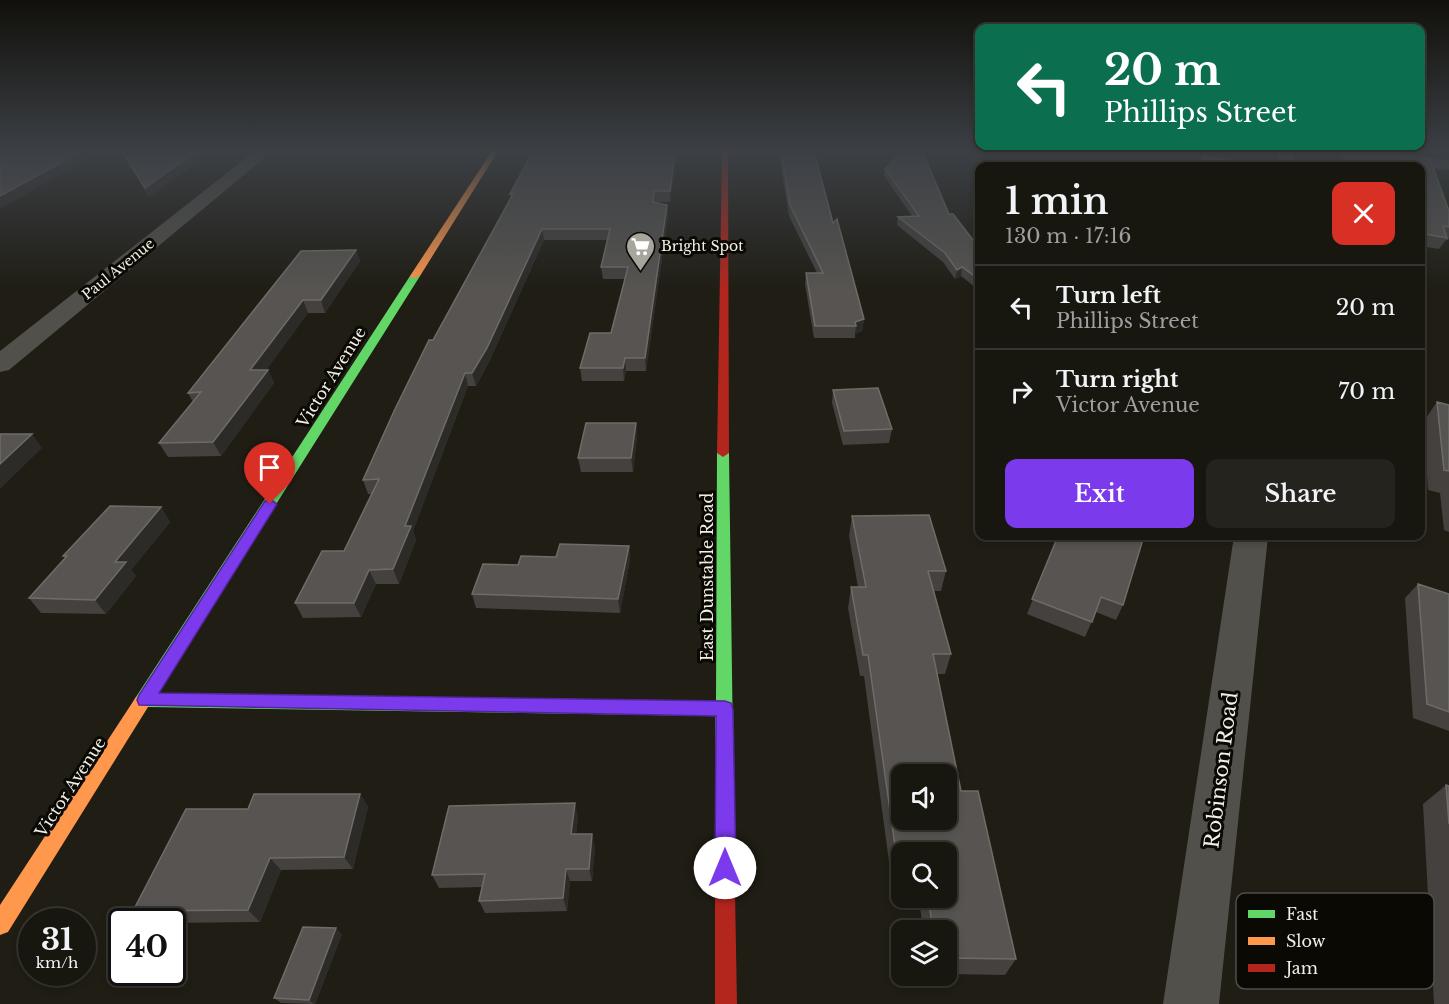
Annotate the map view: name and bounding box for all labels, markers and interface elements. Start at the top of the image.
text: 20 m [1104,44,1221,96]
icon: left [1005,48,1083,126]
text: Phillips Street [1104,96,1297,129]
text: 1 min [1005,179,1109,224]
button: close [1332,182,1395,245]
text: 130 m · 17:16 [1005,224,1131,248]
supermarket icon: Bright Spot [624,230,656,272]
street label: Paul Avenue [78,234,158,304]
place label: Bright Spot [661,237,744,255]
text: Turn left [1056,282,1161,309]
icon: left [1005,291,1038,324]
text: 20 m [1336,294,1395,321]
text: Phillips Street [1056,309,1199,333]
street label: Victor Avenue [292,323,370,432]
text: Turn right [1056,366,1178,393]
icon: right [1005,375,1038,408]
text: 70 m [1338,378,1395,405]
text: Victor Avenue [1056,393,1200,417]
pin [244,442,295,504]
icon: arrive [253,451,286,484]
button: Exit [1005,459,1194,528]
button: Share [1206,459,1395,528]
street label: East Dunstable Road [697,493,717,661]
street label: Robinson Road [1200,691,1242,849]
street label: Victor Avenue [30,733,110,842]
map controls [891,764,957,986]
button: sound [891,764,957,830]
position arrow [693,836,757,900]
button: search [891,842,957,908]
legend [1236,893,1434,989]
text: Fast [1286,904,1318,924]
speed limit sign: 40 [108,908,186,986]
button: layers [891,920,957,986]
text: 31 [41,921,73,958]
text: Slow [1286,931,1326,951]
text: km/h [36,953,78,972]
text: Jam [1284,958,1318,978]

